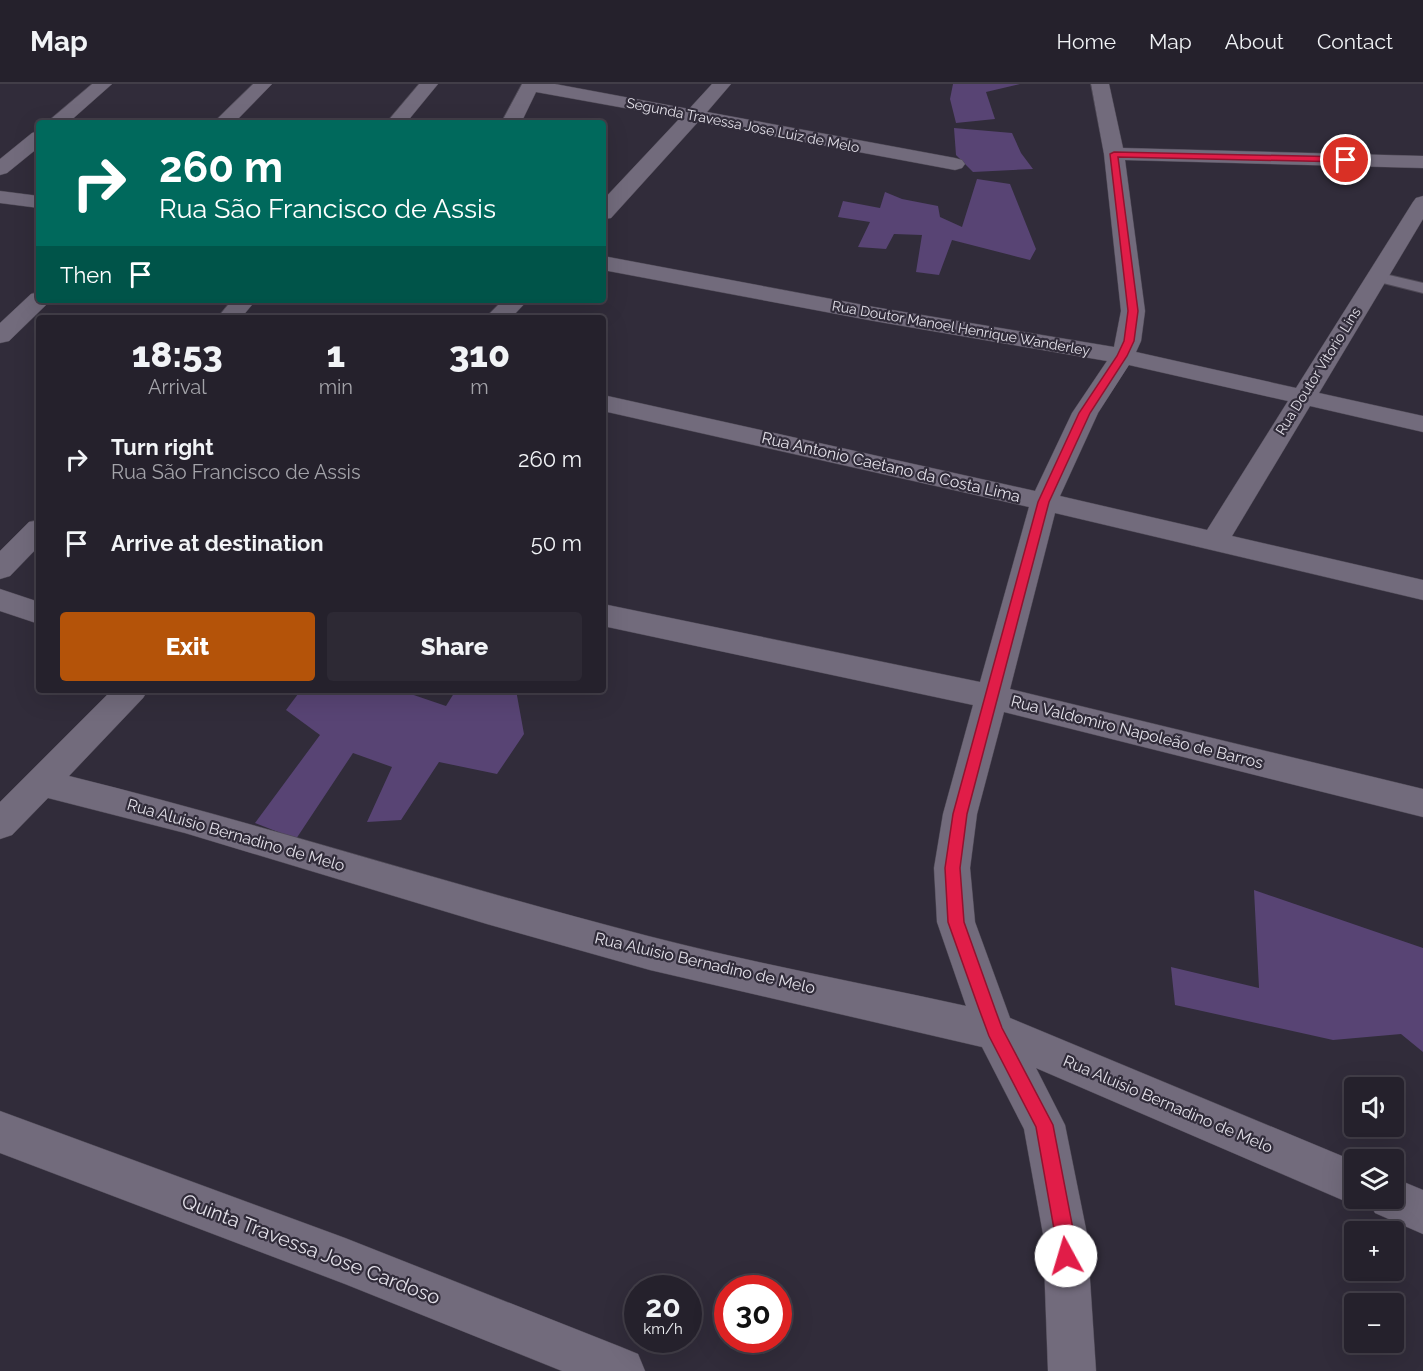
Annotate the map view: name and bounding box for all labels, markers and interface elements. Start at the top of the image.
text: Map [30,25,88,58]
text: Home [1057,29,1116,54]
text: Map [1149,29,1192,54]
text: About [1225,29,1284,54]
text: Contact [1317,29,1393,54]
street label: Segunda Travessa Jose Luiz de Melo [625,95,861,155]
pin [1320,134,1371,185]
text: 260 m [159,143,283,192]
icon: arrive [1329,143,1362,176]
icon: right [60,144,138,222]
text: Rua São Francisco de Assis [159,193,496,224]
icon: arrive [124,258,157,291]
text: Then [60,262,112,288]
street label: Rua Doutor Manoel Henrique Wanderley [831,297,1092,359]
street label: Rua Doutor Vitorio Lins [1272,304,1364,438]
text: 18:53 [132,333,223,375]
text: 1 [327,333,345,375]
text: 310 [449,333,510,375]
text: Arrival [148,375,207,399]
text: min [319,375,353,399]
text: m [470,375,489,399]
street label: Rua Antonio Caetano da Costa Lima [760,428,1022,506]
text: Turn right [111,434,214,460]
icon: right [60,443,93,476]
text: 260 m [518,446,582,472]
text: Rua São Francisco de Assis [111,460,361,484]
icon: arrive [60,527,93,560]
text: Arrive at destination [111,530,324,556]
text: 50 m [531,530,582,556]
button: Exit [60,612,315,681]
button: Share [327,612,582,681]
street label: Rua Valdomiro Napoleão de Barros [1009,691,1265,773]
street label: Rua Aluisio Bernadino de Melo [125,795,347,875]
street label: Rua Aluisio Bernadino de Melo [593,928,817,998]
street label: Rua Aluisio Bernadino de Melo [1060,1051,1276,1157]
map controls [1344,1077,1404,1353]
button: sound [1344,1077,1404,1137]
button: layers [1344,1149,1404,1209]
street label: Quinta Travessa Jose Cardoso [178,1189,444,1309]
button: + [1344,1221,1404,1281]
position arrow [1034,1224,1098,1288]
speed limit sign: 30 [714,1275,792,1353]
text: 20 [645,1289,681,1324]
button: − [1344,1293,1404,1353]
text: km/h [643,1320,683,1338]

